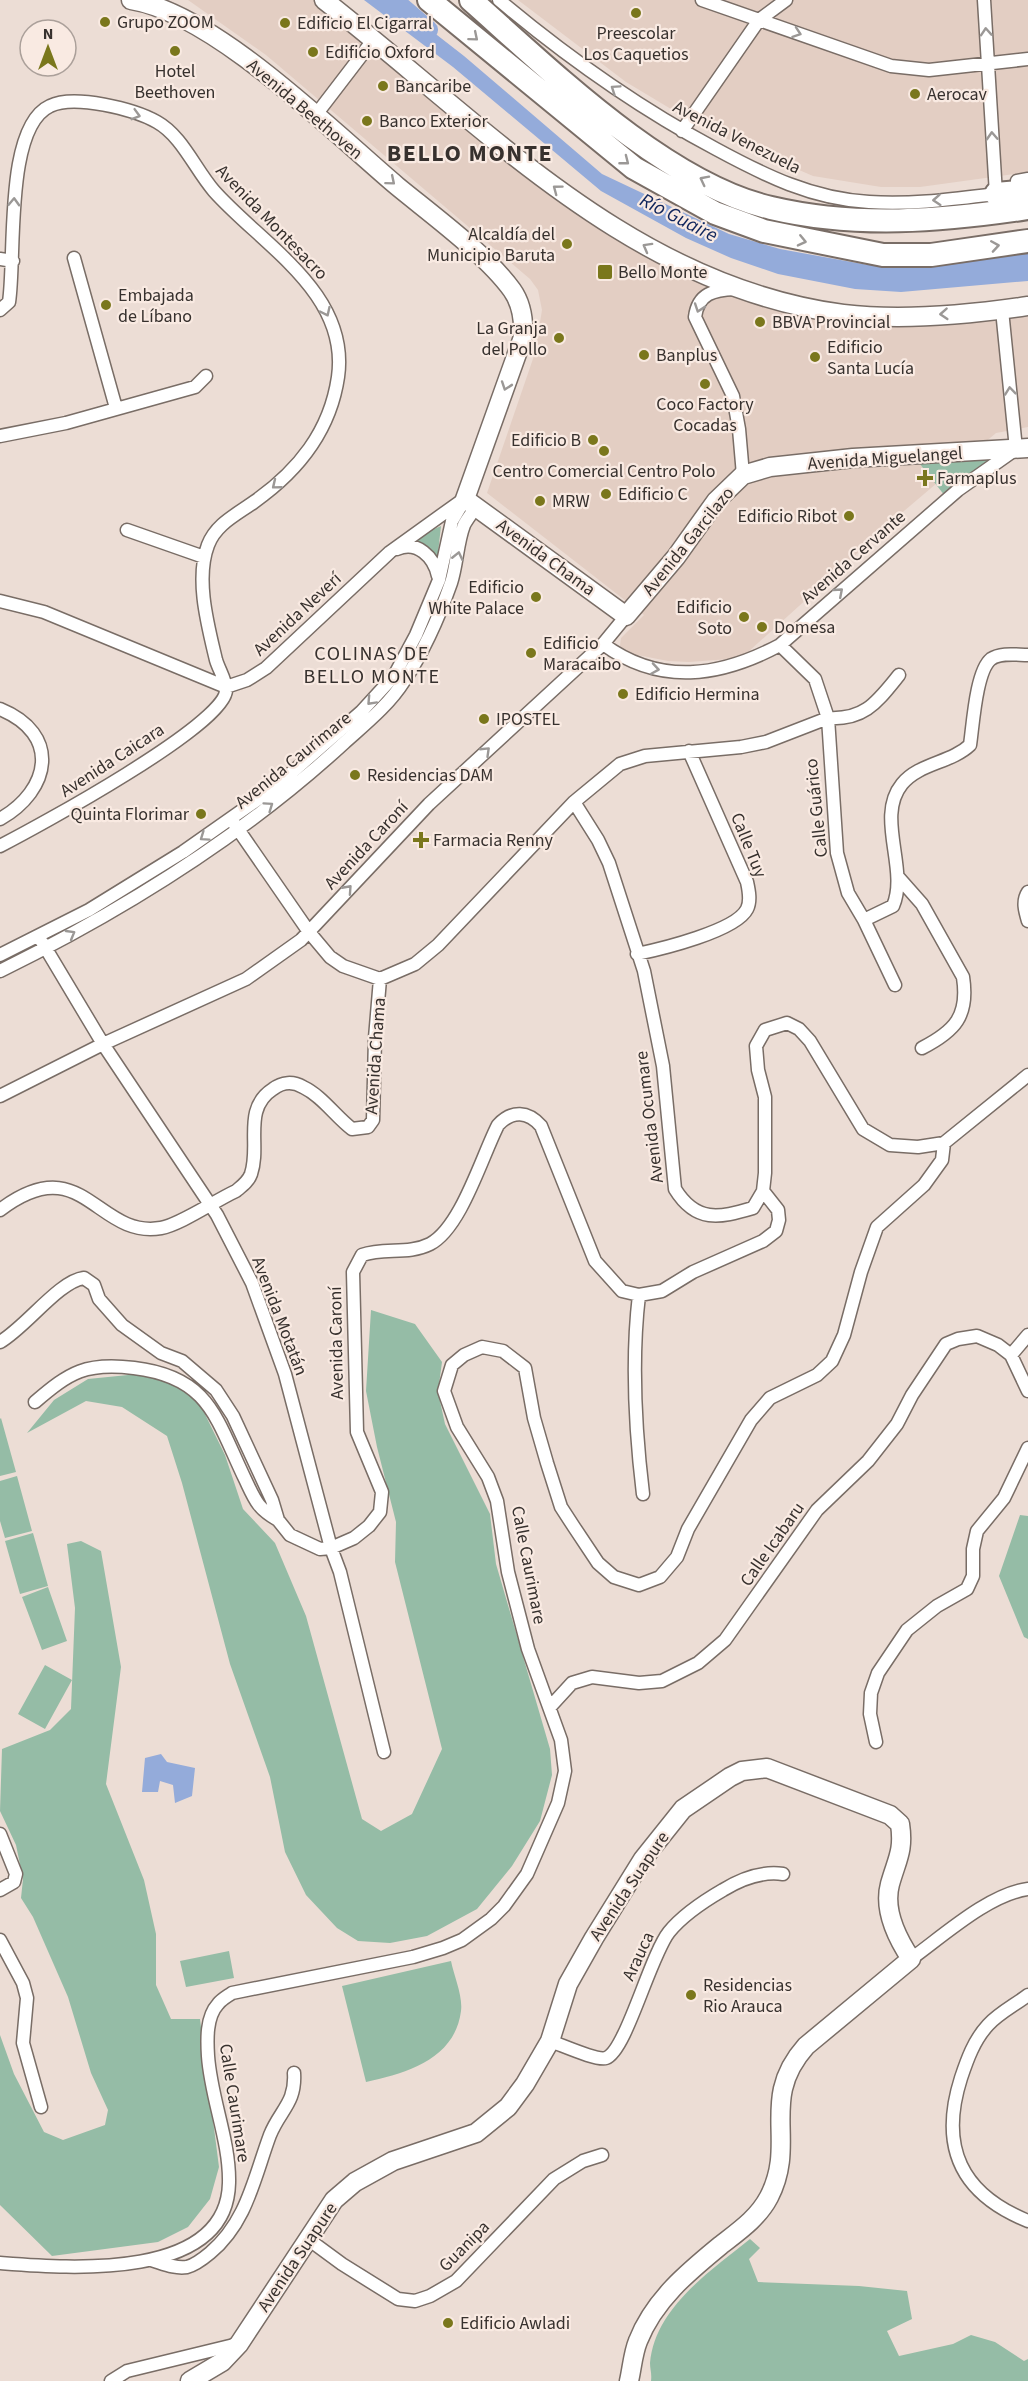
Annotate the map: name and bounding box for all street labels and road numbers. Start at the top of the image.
street label: Avenida Beethoven [241,53,368,165]
street label: Avenida Venezuela [669,94,805,180]
street label: Avenida Montesacro [210,159,333,286]
street label: Avenida Miguelangel [807,441,963,476]
street label: Avenida Garcilazo [637,482,740,601]
street label: Avenida Cervante [796,505,911,610]
street label: Avenida Chama [491,513,600,602]
street label: Avenida Neverí [248,566,347,662]
street label: Avenida Caurimare [230,706,357,815]
street label: Avenida Caicara [55,717,169,803]
street label: Calle Guárico [799,757,834,859]
street label: Avenida Caroní [319,795,415,895]
street label: Calle Tuy [724,809,773,882]
street label: Avenida Chama [359,997,392,1115]
street label: Avenida Ocumare [629,1049,670,1184]
street label: Avenida Motatán [245,1253,314,1379]
street label: Avenida Caroní [323,1286,350,1400]
street label: Calle Icabaru [734,1497,811,1591]
street label: Calle Caurimare [505,1504,552,1626]
street label: Avenida Suapure [584,1827,675,1946]
street label: Arauca [616,1928,661,1985]
street label: Calle Caurimare [213,2042,256,2164]
street label: Avenida Suapure [252,2198,343,2317]
street label: Guanipa [433,2215,495,2277]

